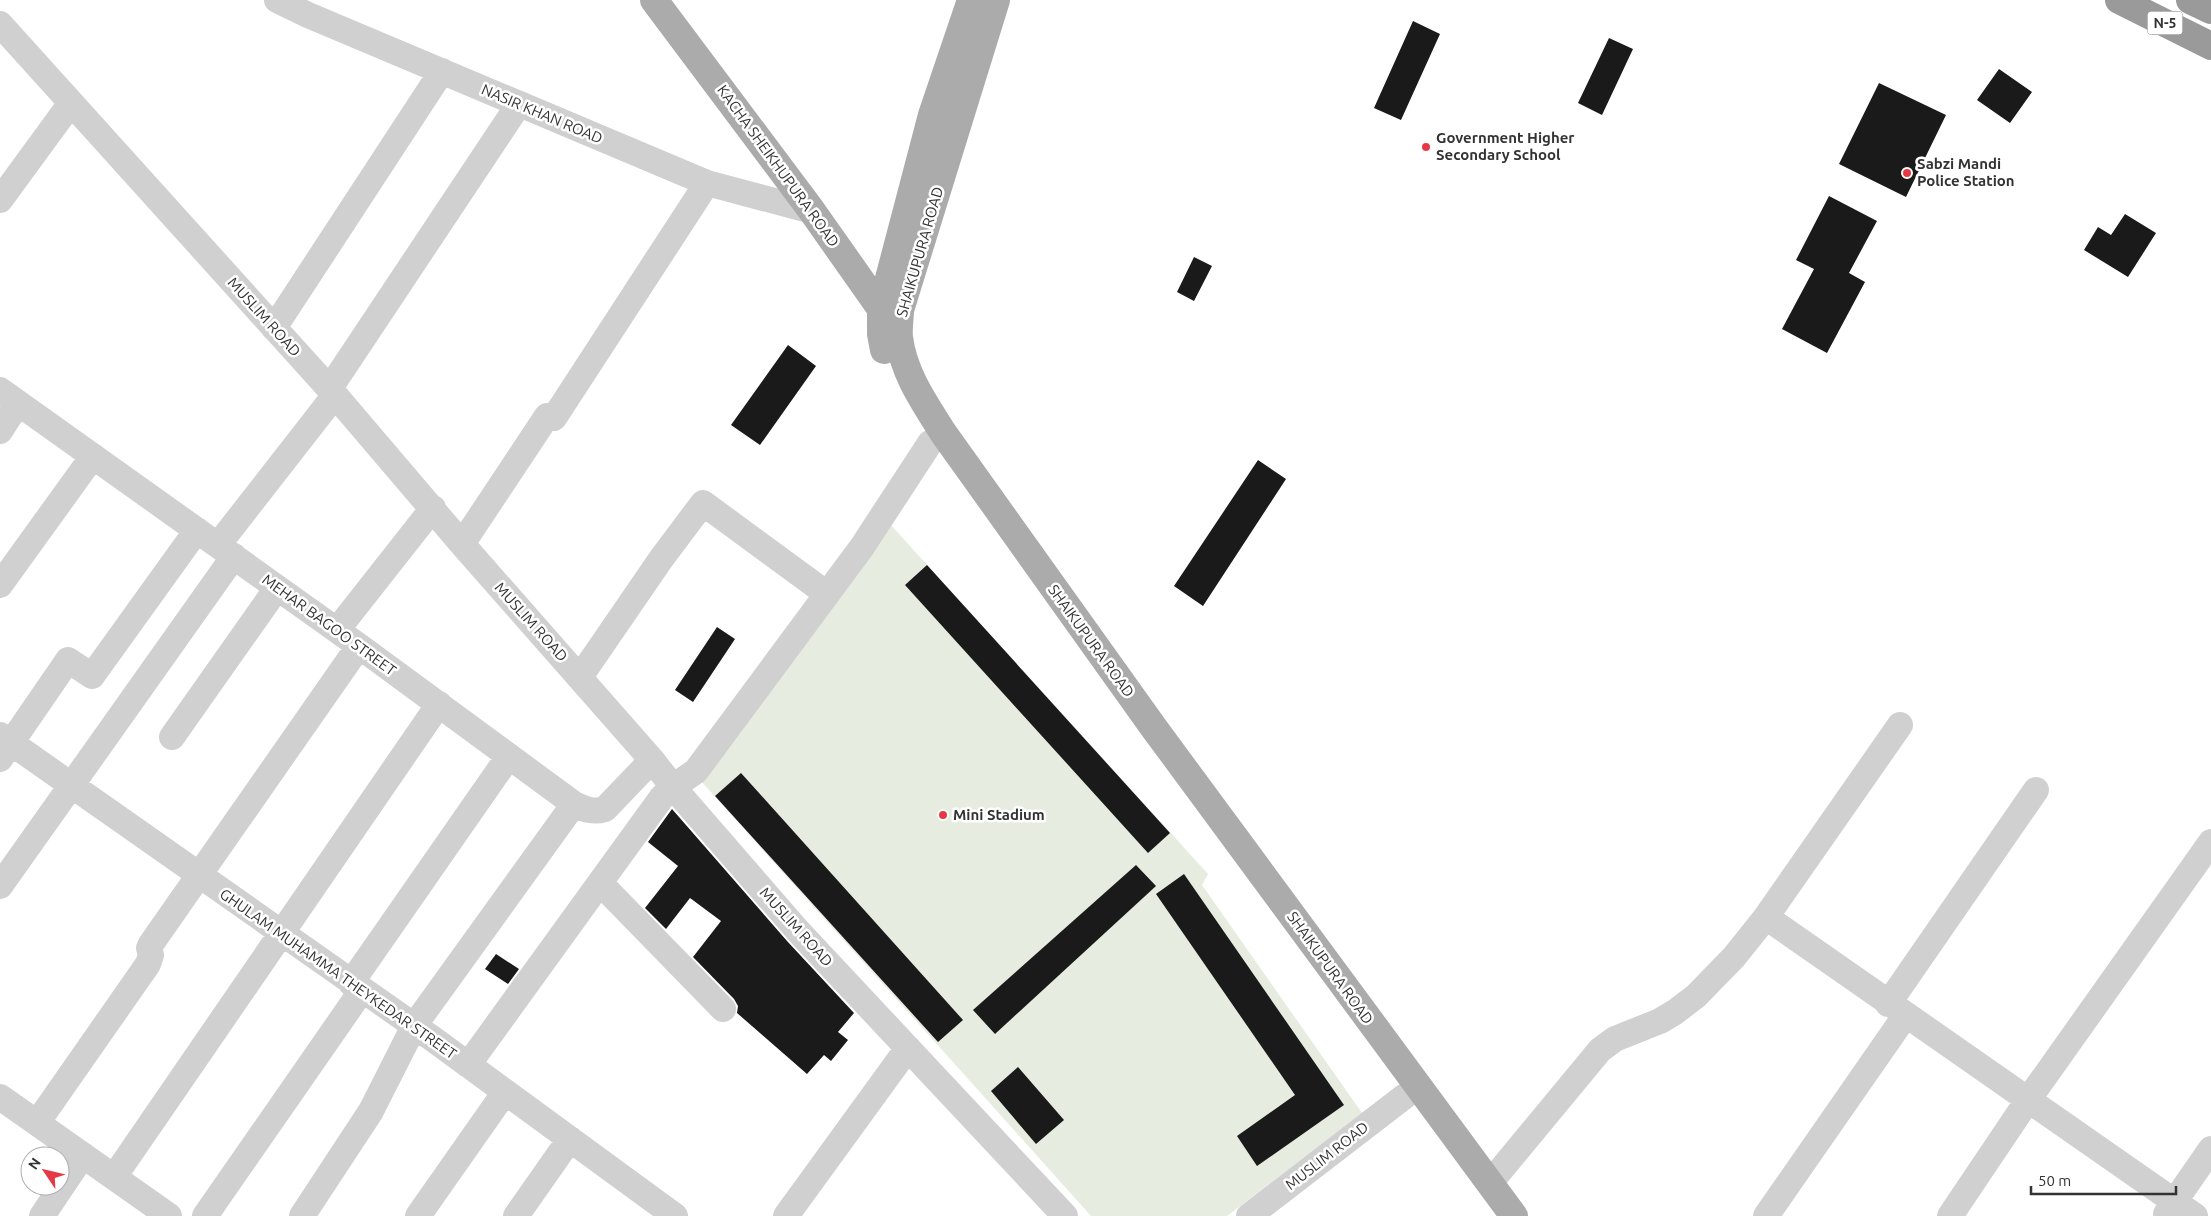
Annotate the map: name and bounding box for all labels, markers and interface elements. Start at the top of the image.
road number: N-5 [2148,12,2182,34]
street label: NASIR KHAN ROAD [479,80,605,147]
street label: KACHA SHEIKHUPURA ROAD [714,82,843,250]
place label: Government Higher Secondary School [1436,129,1575,163]
marker: Government Higher Secondary School [1420,141,1432,153]
place label: Sabzi Mandi Police Station [1917,155,2015,189]
marker: Sabzi Mandi Police Station [1901,167,1913,179]
street label: SHAIKUPURA ROAD [893,185,946,319]
street label: MUSLIM ROAD [225,274,304,360]
street label: MEHAR BAGOO STREET [259,570,400,679]
street label: MUSLIM ROAD [492,579,571,665]
street label: SHAIKUPURA ROAD [1045,581,1138,700]
place label: Mini Stadium [953,806,1045,823]
marker: Mini Stadium [937,809,949,821]
street label: MUSLIM ROAD [757,884,836,970]
street label: GHULAM MUHAMMA THEYKEDAR STREET [217,885,460,1063]
street label: SHAIKUPURA ROAD [1284,908,1377,1027]
street label: MUSLIM ROAD [1282,1118,1371,1193]
north arrow [20,1146,70,1196]
text: N [25,1155,44,1172]
scale bar [2031,1164,2176,1196]
text: 50 m [2038,1172,2071,1189]

